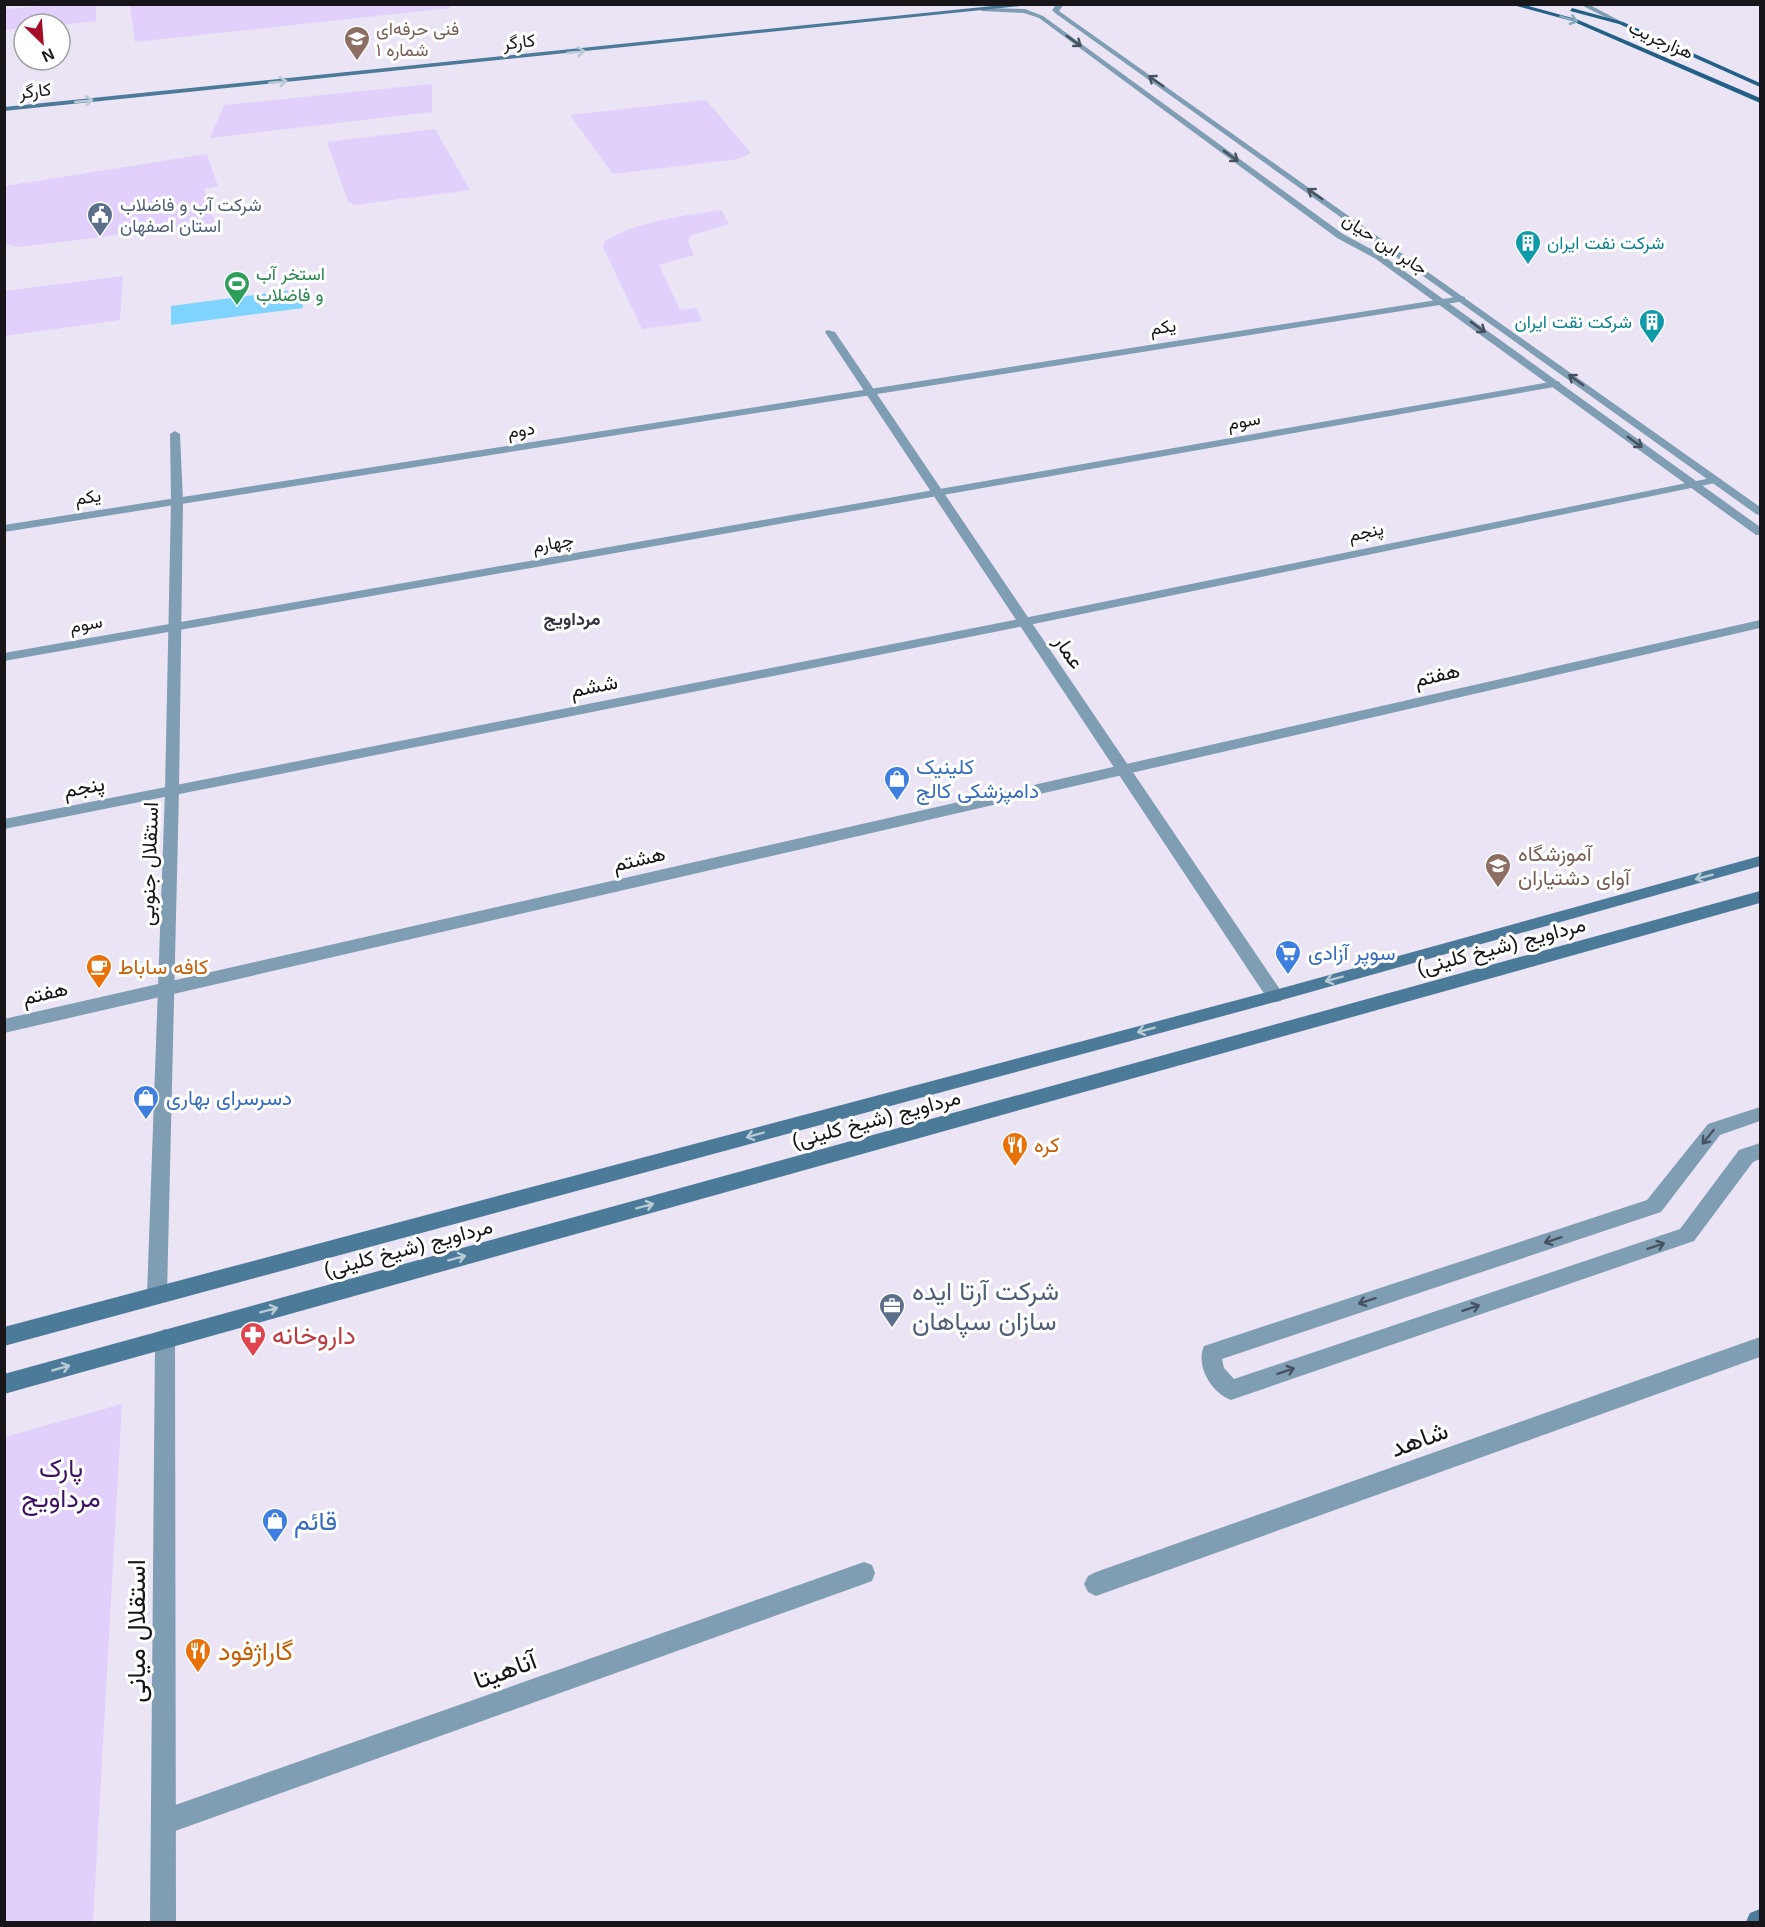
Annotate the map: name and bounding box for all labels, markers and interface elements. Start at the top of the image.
north arrow [12,12,72,72]
one-way arrow [1559,14,1578,25]
street label: هزارجریب [1625,17,1696,64]
place label: فنی حرفه‌ای شماره ۱ [376,19,459,61]
school or university icon: فنی حرفه‌ای شماره ۱ [342,24,372,62]
street label: کارگر [501,30,536,55]
one-way arrow [1065,35,1081,48]
text: N [39,45,57,65]
one-way arrow [566,46,586,57]
one-way arrow [1148,75,1164,87]
one-way arrow [267,76,287,87]
street label: کارگر [17,79,52,104]
one-way arrow [73,95,93,106]
one-way arrow [1223,150,1239,163]
one-way arrow [1307,188,1323,200]
place label: شرکت آب و فاضلاب استان اصفهان [120,195,262,237]
public building icon: شرکت آب و فاضلاب استان اصفهان [85,200,115,238]
street label: جابر ابن حیان [1338,209,1431,280]
building icon: شرکت نفت ایران [1513,228,1543,266]
place label: شرکت نفت ایران [1547,233,1664,254]
place label: استخر آب و فاضلاب [256,264,325,306]
sports icon: استخر آب و فاضلاب [222,269,252,307]
building icon: شرکت نقت ایران [1637,307,1667,345]
place label: شرکت نقت ایران [1515,312,1632,333]
street label: یکم [1148,315,1178,341]
one-way arrow [1469,321,1485,333]
one-way arrow [1569,374,1585,386]
street label: سوم [1226,408,1262,436]
street label: دوم [506,418,536,444]
one-way arrow [1627,436,1643,448]
street label: یکم [73,485,103,511]
street label: پنجم [1347,519,1386,547]
street label: چهارم [531,530,575,558]
district label: مرداویج [544,609,601,631]
street label: سوم [68,611,104,639]
street label: عمار [1048,630,1089,674]
street label: هفتم [1412,658,1463,694]
street label: ششم [568,670,620,704]
place label: کلینیک دامپزشکی کالج [916,755,1039,805]
shop icon: کلینیک دامپزشکی کالج [882,764,912,802]
street label: پنجم [61,771,107,805]
street label: استقلال جنوبی [135,802,164,926]
street label: هشتم [610,841,668,879]
place label: آموزشگاه آوای دشتیاران [1518,842,1632,891]
school or university icon: آموزشگاه آوای دشتیاران [1483,851,1513,889]
one-way arrow [1695,872,1714,883]
street label: مرداویج (شیخ کلینی) [1414,912,1589,982]
supermarket icon: سوپر آزادی [1273,938,1303,976]
place label: سوپر آزادی [1308,941,1395,967]
cafe icon: کافه ساباط [84,952,114,990]
place label: کافه ساباط [118,955,208,979]
one-way arrow [1325,974,1344,986]
street label: هفتم [20,976,71,1012]
one-way arrow [1137,1025,1156,1037]
shop icon: دسرسرای بهاری [131,1083,161,1121]
street label: مرداویج (شیخ کلینی) [789,1085,964,1155]
place label: دسرسرای بهاری [166,1086,292,1111]
one-way arrow [1702,1129,1715,1145]
one-way arrow [746,1130,765,1141]
restaurant icon: کره [1000,1130,1030,1168]
place label: کره [1034,1133,1060,1158]
one-way arrow [635,1200,654,1211]
street label: مرداویج (شیخ کلینی) [321,1214,496,1284]
one-way arrow [1543,1235,1562,1246]
one-way arrow [1646,1240,1665,1251]
one-way arrow [447,1252,466,1263]
place label: شرکت آرتا ایده سازان سپاهان [912,1276,1059,1339]
office icon: شرکت آرتا ایده سازان سپاهان [877,1291,907,1329]
one-way arrow [1358,1296,1377,1307]
one-way arrow [1461,1302,1480,1313]
one-way arrow [259,1304,278,1315]
pharmacy icon: داروخانه [238,1320,268,1358]
place label: داروخانه [272,1320,356,1351]
one-way arrow [51,1362,70,1373]
one-way arrow [1276,1364,1295,1375]
street label: شاهد [1386,1415,1452,1463]
park label: پارک مرداویج [21,1453,101,1516]
shop icon: قائم [260,1506,290,1544]
place label: قائم [294,1506,337,1538]
street label: استقلال میانی [121,1559,152,1703]
restaurant icon: گاراژفود [183,1636,213,1674]
place label: گاراژفود [218,1636,293,1667]
street label: آناهیتا [470,1644,542,1695]

